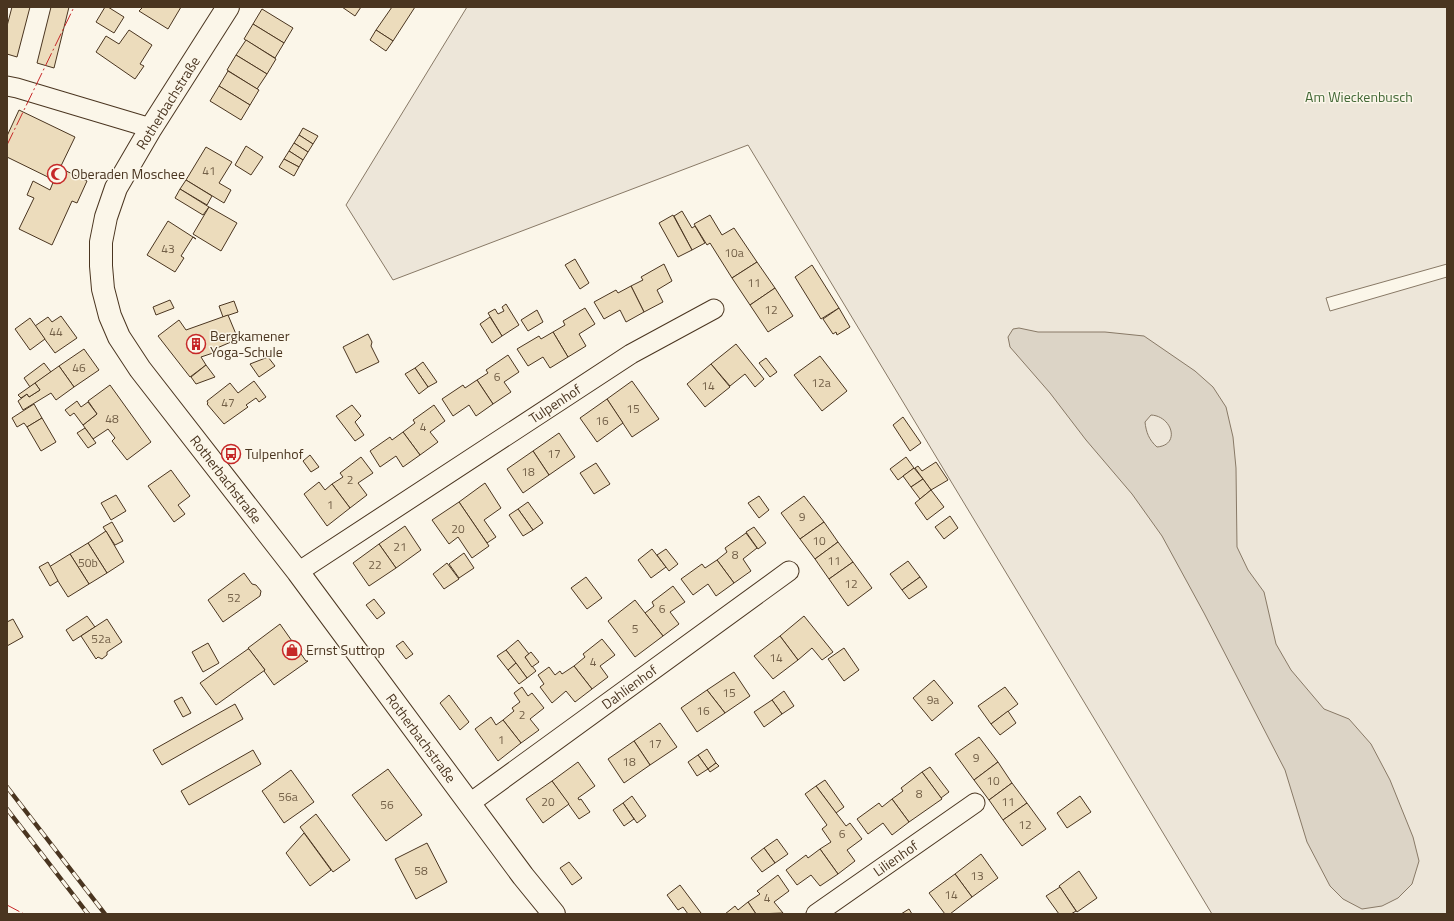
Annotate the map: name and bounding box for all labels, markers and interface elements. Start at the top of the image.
street label: Rotherbachstraße [130,52,205,153]
park label: Am Wieckenbusch [1305,86,1413,107]
house number: 41 [202,161,216,180]
mosque icon: Oberaden Moschee [46,163,68,185]
place label: Oberaden Moschee [71,163,185,184]
house number: 43 [161,239,175,258]
house number: 10a [724,243,744,262]
house number: 11 [747,273,761,292]
house number: 12 [764,300,778,319]
house number: 44 [49,322,63,341]
place label: Bergkamener Yoga-Schule [210,325,290,362]
building icon: Bergkamener Yoga-Schule [185,333,207,355]
house number: 46 [72,358,86,377]
house number: 6 [494,367,501,386]
house number: 12a [811,373,831,392]
house number: 14 [701,376,715,395]
street label: Tulpenhof [524,378,585,428]
house number: 47 [221,393,235,412]
house number: 15 [626,399,640,418]
house number: 48 [105,409,119,428]
house number: 16 [595,411,609,430]
house number: 4 [420,417,427,436]
street label: Rotherbachstraße [185,430,267,528]
bus stop icon: Tulpenhof [220,443,242,465]
place label: Tulpenhof [245,443,304,464]
house number: 17 [547,444,561,463]
house number: 18 [521,462,535,481]
house number: 2 [347,470,353,489]
house number: 1 [327,495,333,514]
house number: 9 [799,507,806,526]
house number: 20 [451,519,465,538]
house number: 10 [812,531,826,550]
house number: 21 [393,537,407,556]
house number: 8 [732,545,739,564]
house number: 11 [827,551,841,570]
house number: 50b [78,553,98,572]
house number: 22 [368,555,382,574]
house number: 12 [844,574,858,593]
house number: 52 [227,588,241,607]
house number: 6 [659,599,666,618]
house number: 5 [632,619,639,638]
house number: 52a [91,629,111,648]
shop icon: Ernst Suttrop [281,639,303,661]
place label: Ernst Suttrop [306,639,385,660]
house number: 14 [769,648,783,667]
house number: 4 [590,652,597,671]
street label: Dahlienhof [597,659,661,714]
house number: 15 [722,683,736,702]
street label: Rotherbachstraße [381,689,461,787]
house number: 9a [927,690,939,709]
house number: 16 [696,701,710,720]
house number: 2 [519,705,525,724]
house number: 1 [498,730,504,749]
house number: 17 [648,734,662,753]
house number: 9 [973,748,980,767]
house number: 18 [622,752,636,771]
house number: 10 [986,771,1000,790]
house number: 8 [916,784,923,803]
house number: 56a [278,787,298,806]
house number: 20 [541,792,555,811]
house number: 11 [1001,792,1015,811]
house number: 56 [380,795,394,814]
house number: 12 [1018,815,1032,834]
house number: 6 [839,824,846,843]
street label: Lilienhof [869,835,922,881]
house number: 58 [414,861,428,880]
house number: 13 [970,866,984,885]
house number: 14 [944,885,958,904]
house number: 4 [764,888,771,907]

